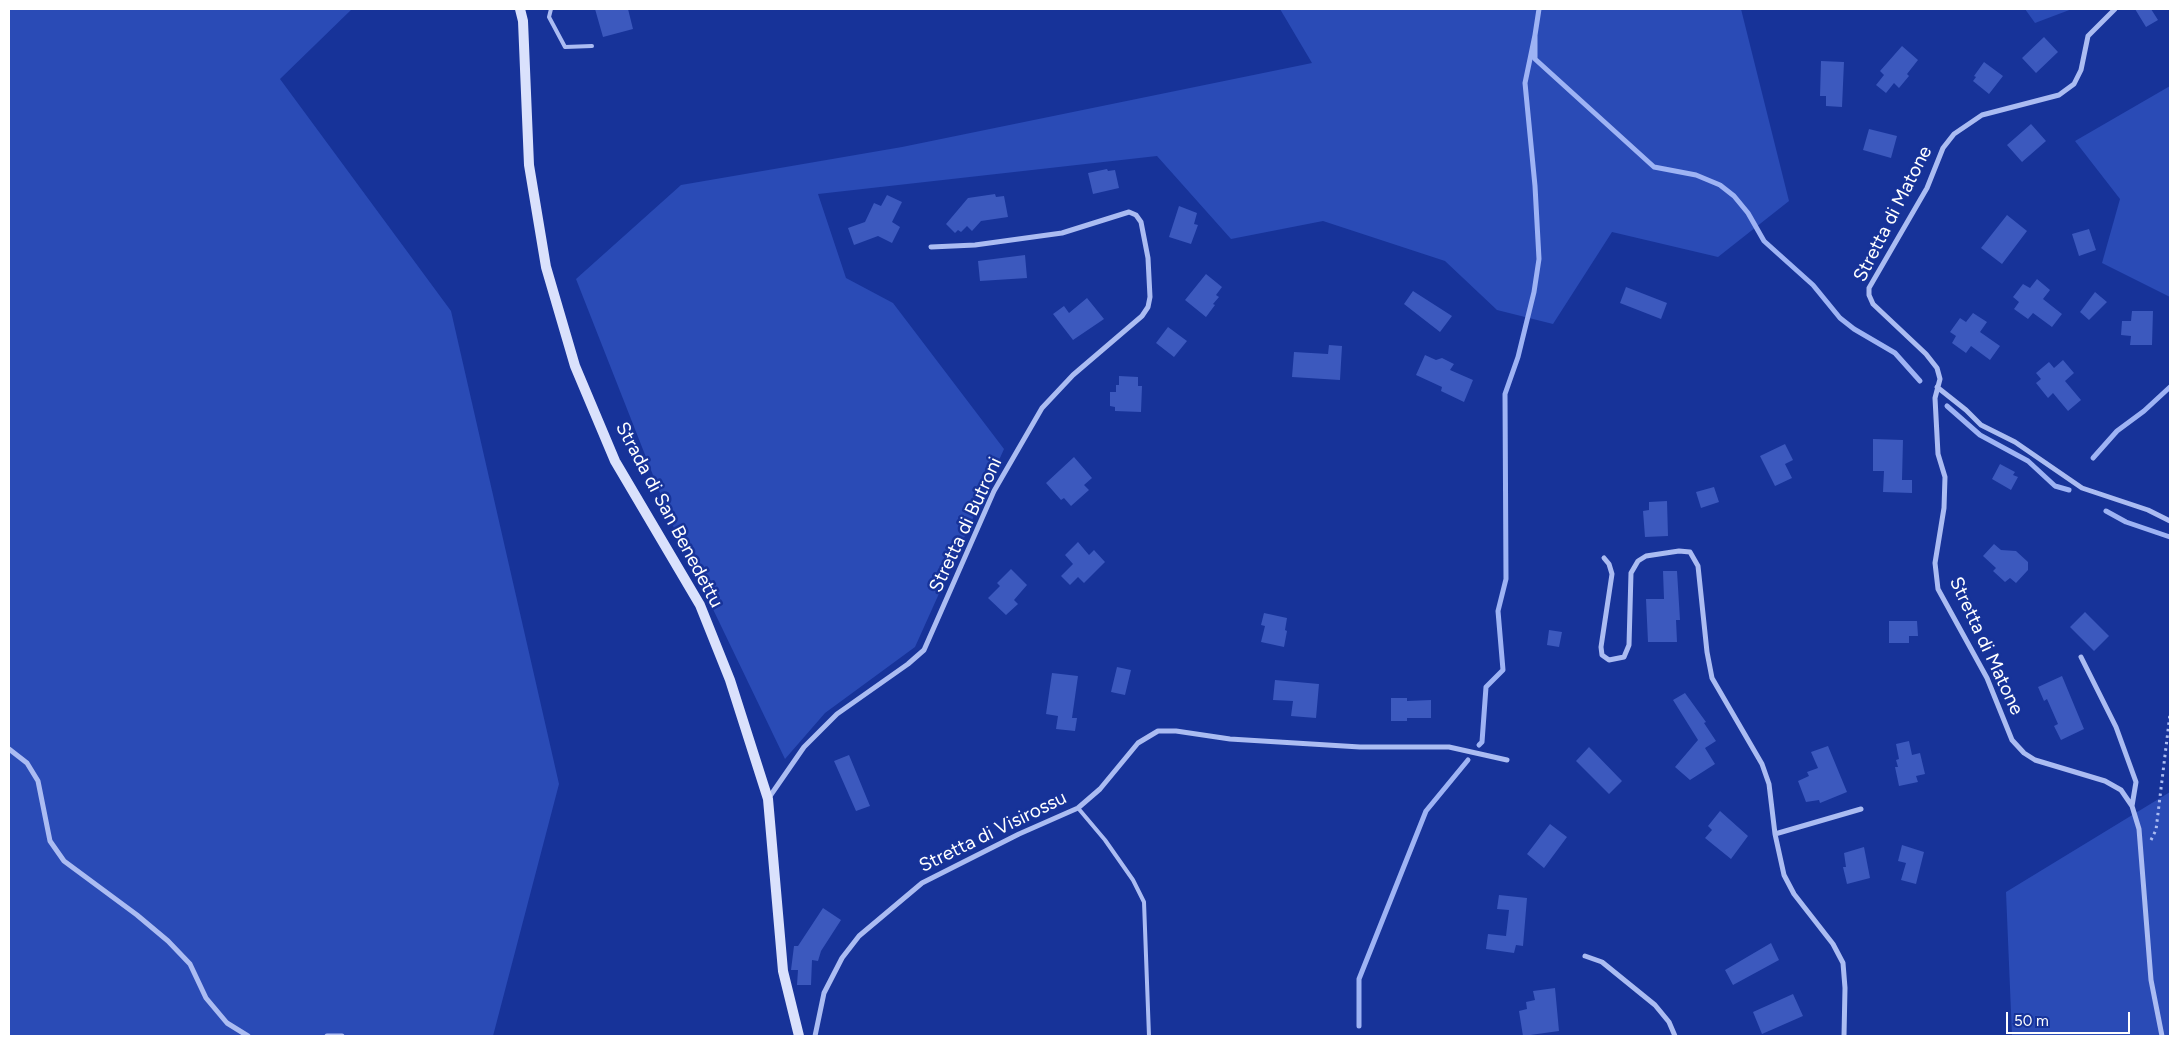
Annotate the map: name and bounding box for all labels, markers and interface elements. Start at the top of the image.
street label: Stretta di Matone [1849,142,1937,286]
street label: Strada di San Benedettu [610,418,728,612]
street label: Stretta di Butroni [925,454,1007,596]
street label: Stretta di Matone [1944,573,2028,719]
street label: Stretta di Visirossu [916,786,1070,878]
scale bar [2009,1002,2133,1034]
text: 50 m [2014,1012,2049,1030]

